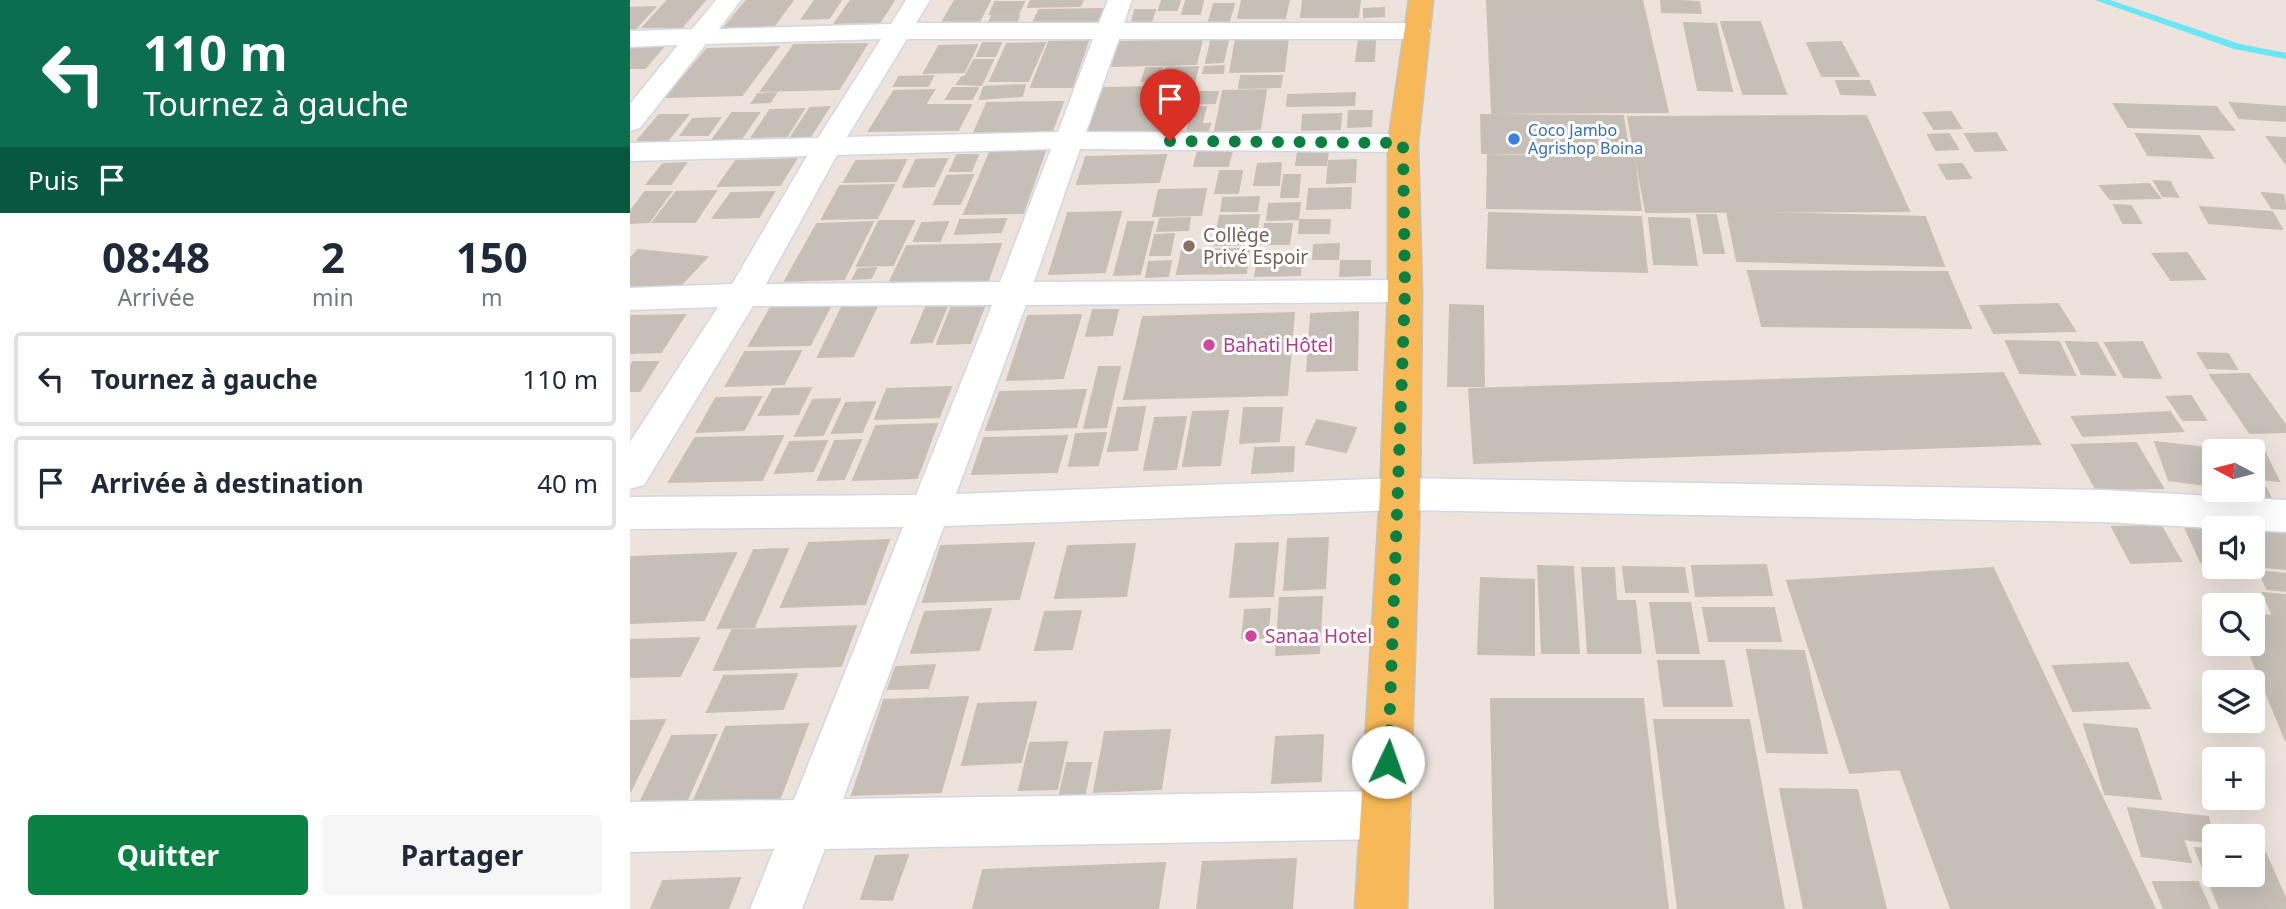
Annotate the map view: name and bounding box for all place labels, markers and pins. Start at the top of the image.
pin [1140,69,1200,141]
place label: Coco Jambo Agrishop Boina [1528,119,1643,159]
marker: Coco Jambo Agrishop Boina [1506,131,1522,147]
place label: Collège Privé Espoir [1203,222,1308,270]
marker: Collège Privé Espoir [1181,238,1197,254]
place label: Bahati Hôtel [1223,332,1333,358]
marker: Bahati Hôtel [1201,337,1217,353]
place label: Sanaa Hotel [1265,623,1372,649]
marker: Sanaa Hotel [1243,628,1259,644]

